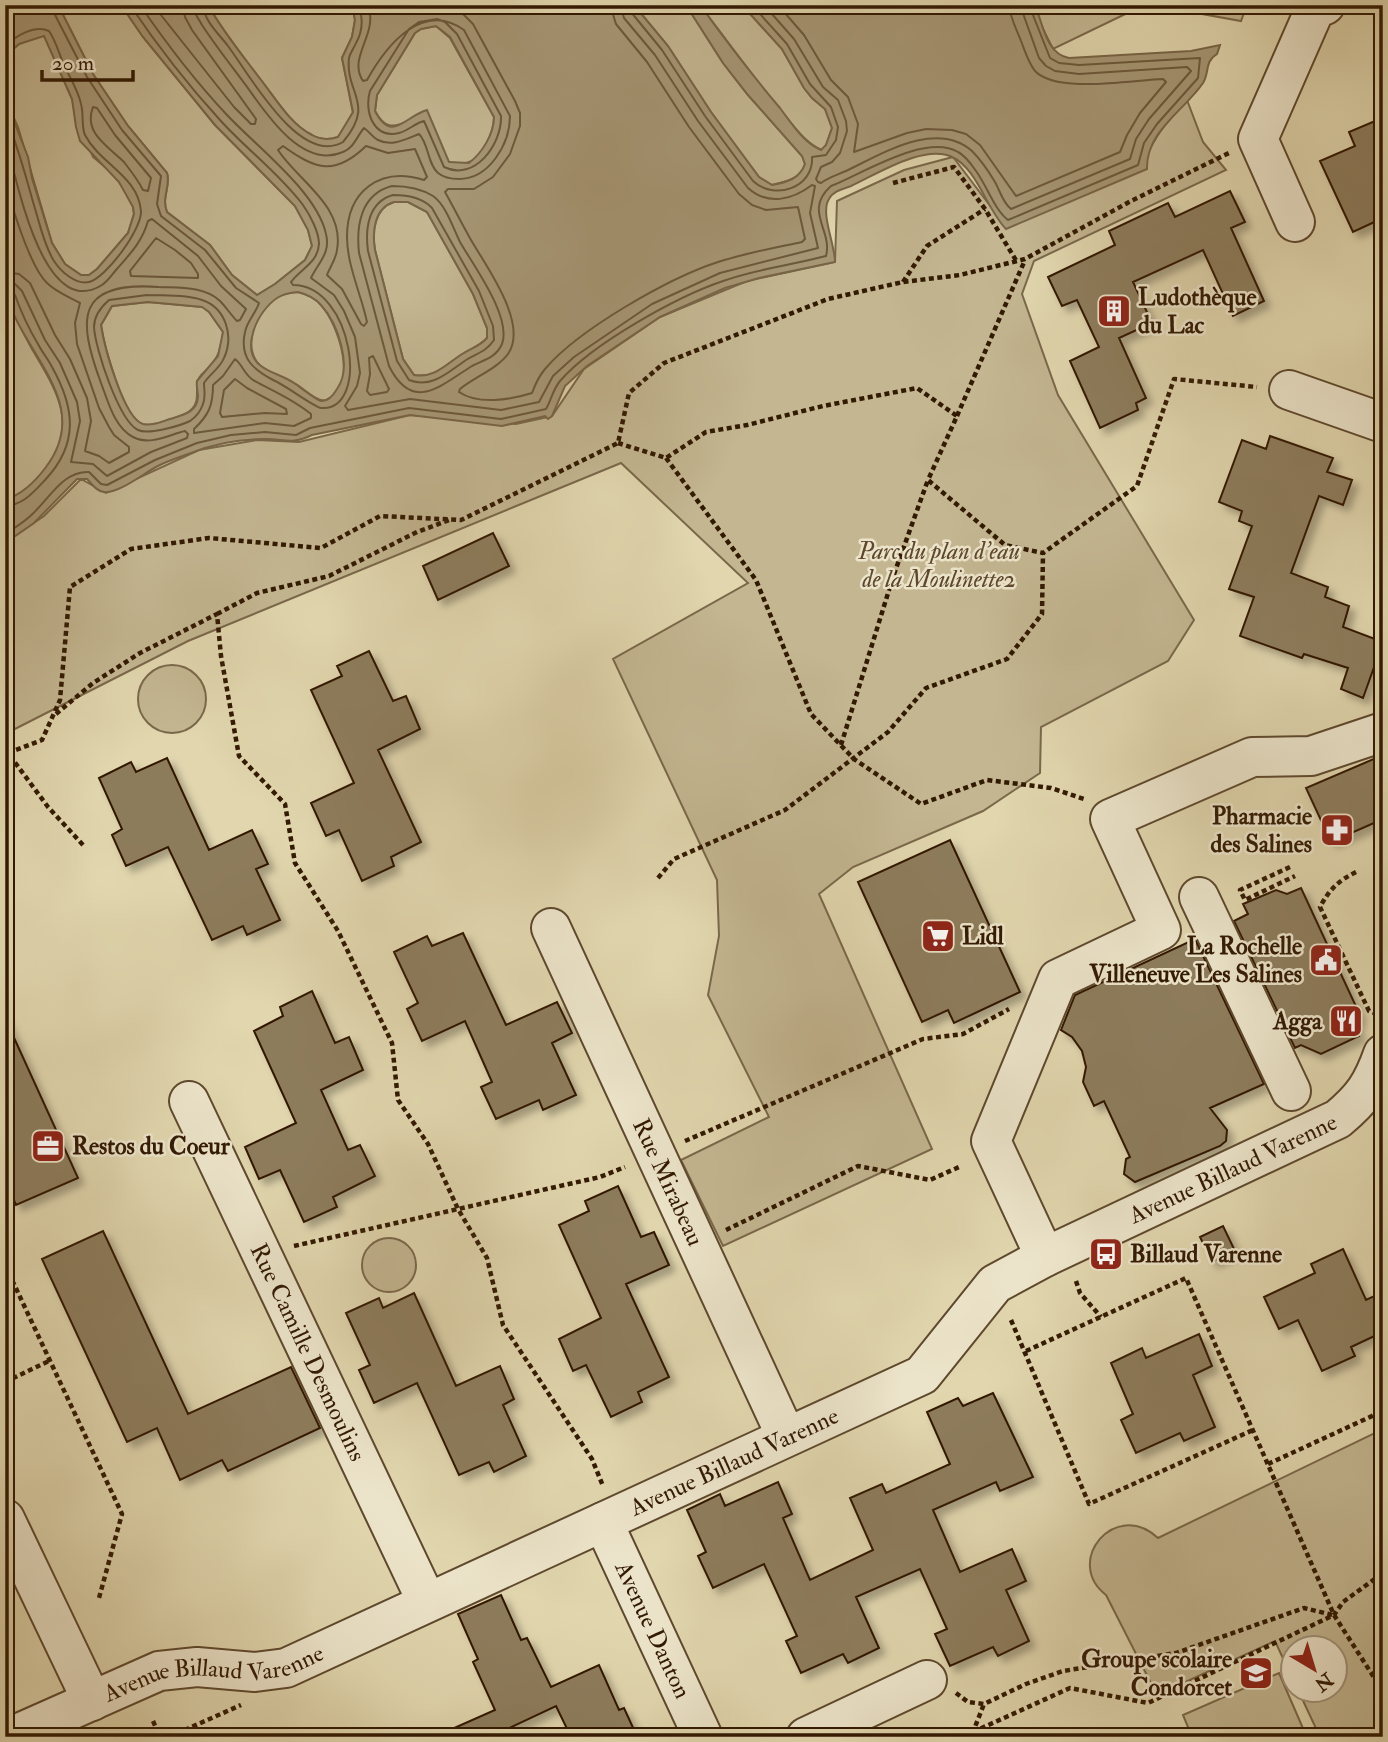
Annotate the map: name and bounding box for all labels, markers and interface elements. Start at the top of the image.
scale bar [42,38,133,82]
text: 20 m [52,50,94,77]
place label: Ludothèque du Lac [1138,282,1257,341]
building icon: Ludothèque du Lac [1095,292,1133,330]
park label: Parc du plan d'eau de la Moulinette2 [857,536,1020,595]
place label: Pharmacie des Salines [1210,801,1312,860]
pharmacy icon: Pharmacie des Salines [1318,811,1356,849]
supermarket icon: Lidl [919,917,957,955]
place label: Lidl [962,921,1004,952]
place label: La Rochelle Villeneuve Les Salines [1088,931,1302,990]
public building icon: La Rochelle Villeneuve Les Salines [1307,941,1345,979]
restaurant icon: Agga [1327,1002,1365,1040]
place label: Agga [1272,1006,1323,1037]
street label: Avenue Billaud Varenne [1123,1106,1342,1231]
street label: Rue Mirabeau [626,1113,711,1251]
office icon: Restos du Coeur [29,1127,67,1165]
place label: Restos du Coeur [72,1131,231,1162]
bus stop icon: Billaud Varenne [1087,1235,1125,1273]
street label: Rue Camille Desmoulins [243,1238,373,1466]
place label: Billaud Varenne [1130,1239,1282,1270]
street label: Avenue Billaud Varenne [624,1400,843,1523]
street label: Avenue Danton [608,1555,698,1703]
north arrow [1280,1634,1350,1704]
street label: Avenue Billaud Varenne [98,1637,328,1710]
place label: Groupe scolaire Condorcet [1081,1644,1232,1703]
school or university icon: Groupe scolaire Condorcet [1237,1654,1275,1692]
text: N [1309,1666,1339,1697]

